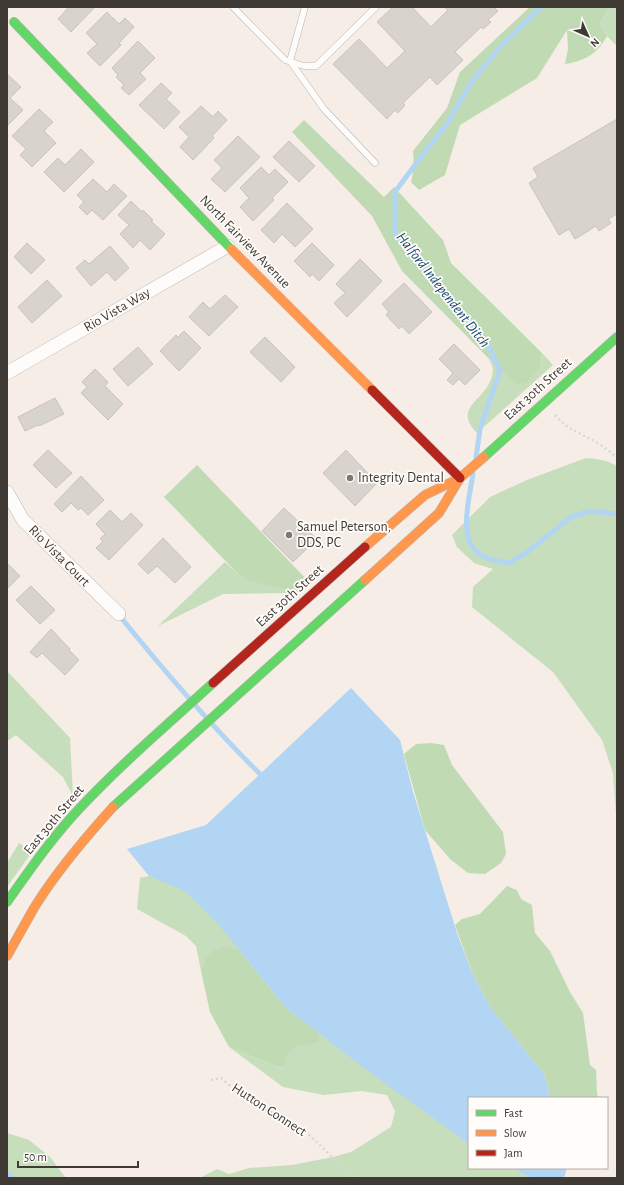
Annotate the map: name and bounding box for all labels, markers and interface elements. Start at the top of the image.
north arrow [568,16,608,56]
text: N [588,36,601,49]
street label: North Fairview Avenue [197,193,293,291]
water label: Halford Independent Ditch [393,230,493,350]
street label: Rio Vista Way [81,285,153,335]
street label: East 30th Street [502,355,575,423]
place label: Integrity Dental [358,471,444,485]
marker: Integrity Dental [345,473,355,483]
place label: Samuel Peterson, DDS, PC [297,520,391,550]
street label: Rio Vista Court [26,523,93,590]
marker: Samuel Peterson, DDS, PC [284,530,294,540]
street label: East 30th Street [254,562,327,630]
street label: East 30th Street [21,783,87,857]
street label: Hutton Connect [229,1081,309,1140]
legend [468,1097,608,1169]
text: Fast [504,1107,523,1119]
text: Slow [504,1127,526,1139]
scale bar [18,1143,138,1169]
text: Jam [504,1147,523,1159]
text: 50 m [24,1151,47,1163]

